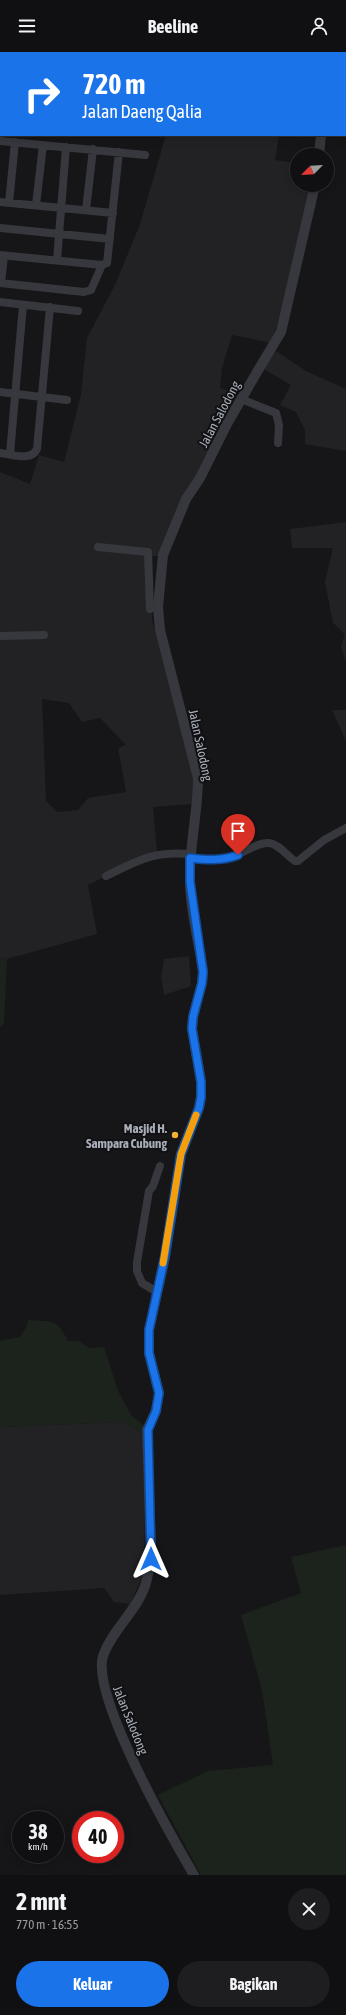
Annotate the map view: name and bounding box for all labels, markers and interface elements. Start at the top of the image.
icon: menu [16,15,38,37]
icon: person [308,15,330,37]
text: Beeline [148,16,198,37]
icon: right [16,68,68,120]
text: 720 m [82,68,145,100]
text: Jalan Daeng Qalia [82,101,202,122]
north arrow [290,148,334,192]
map controls [290,148,334,192]
street label: Jalan Salodong [196,378,243,450]
street label: Jalan Salodong [186,708,216,783]
pin [221,814,255,855]
icon: arrive [227,820,249,842]
place label: Masjid H. Sampara Cubung [86,1121,168,1151]
marker: Masjid H. Sampara Cubung [170,1130,180,1140]
position arrow [130,1538,172,1580]
street label: Jalan Salodong [110,1684,151,1757]
speed limit sign: 40 [72,1811,124,1863]
text: 38 [29,1820,47,1843]
text: km/h [28,1841,48,1852]
text: 2 mnt [16,1888,66,1915]
button: close [288,1888,330,1930]
text: 770 m · 16:55 [16,1917,79,1932]
button: Keluar [16,1961,169,2007]
button: Bagikan [177,1961,330,2007]

